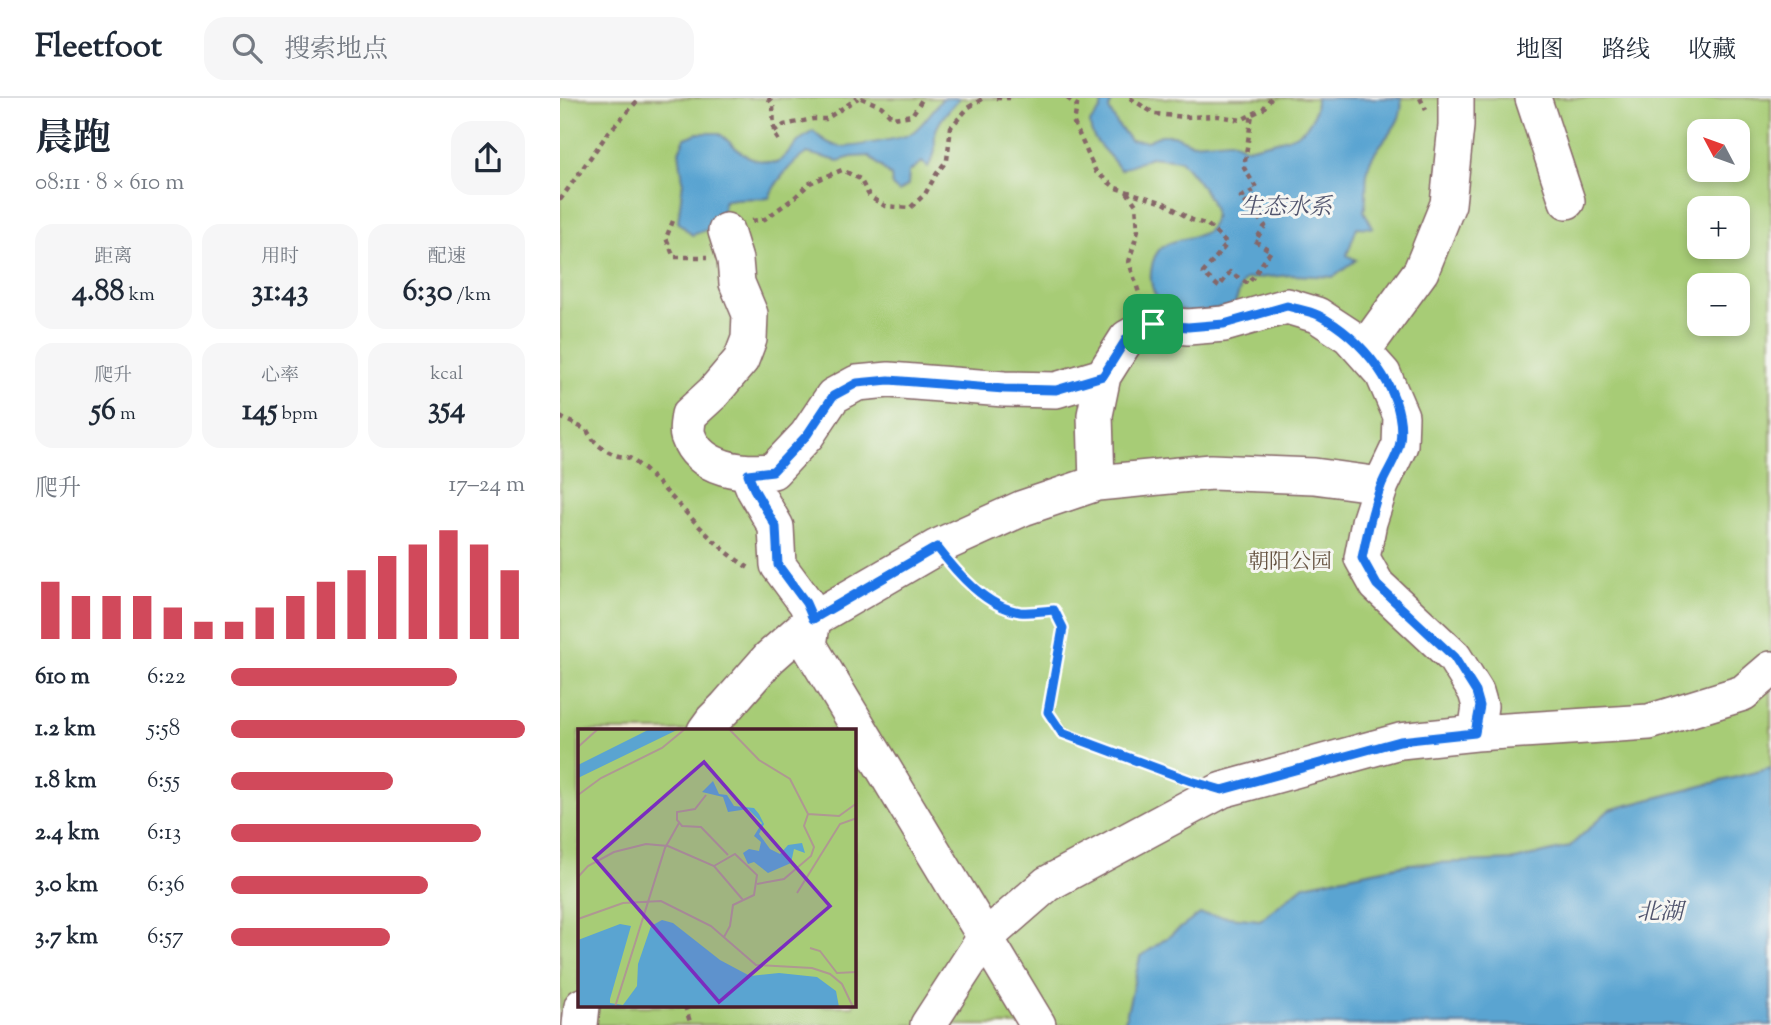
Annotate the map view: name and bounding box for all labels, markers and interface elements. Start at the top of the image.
search box [204,17,694,80]
text: Fleetfoot [35,24,162,72]
icon: search [228,29,266,67]
text: 搜索地点 [284,32,388,69]
text: 地图 [1516,34,1564,68]
text: 路线 [1602,34,1650,68]
text: 收藏 [1688,34,1736,68]
text: 晨跑 [35,114,111,168]
north arrow [1687,119,1750,182]
map controls [1687,119,1750,336]
button: share [451,121,525,195]
text: 08:11 · 8 × 610 m [35,167,184,200]
water label: 生态水系 [1240,192,1334,225]
button: + [1687,196,1750,259]
text: 距离 [94,244,132,271]
text: 用时 [261,244,299,271]
text: 配速 [428,244,466,271]
text: 4.88 [72,271,125,314]
text: 31:43 [251,271,309,314]
text: 6:30 [402,271,453,314]
button: − [1687,273,1750,336]
text: km [125,282,155,309]
text: /km [453,282,491,309]
pin [1123,294,1183,354]
icon: arrive [1134,305,1172,343]
text: kcal [430,361,463,388]
text: 爬升 [94,363,132,390]
text: 心率 [261,363,299,390]
text: 354 [428,388,465,431]
text: 56 [91,390,116,433]
text: 145 [242,390,278,433]
text: m [116,401,136,428]
text: bpm [278,401,318,428]
text: 17–24 m [449,469,525,502]
text: 爬升 [35,473,81,506]
park label: 朝阳公园 [1248,548,1332,578]
text: 610 m [35,661,90,694]
text: 6:22 [147,661,186,694]
text: 1.2 km [35,713,96,746]
text: 5:58 [147,713,180,746]
inset map [578,729,856,1007]
text: 1.8 km [35,765,97,798]
text: 6:55 [147,765,180,798]
text: 2.4 km [35,817,100,850]
text: 6:13 [147,817,181,850]
text: 3.0 km [35,869,98,902]
text: 6:36 [147,869,185,902]
water label: 北湖 [1637,897,1687,930]
text: 3.7 km [35,921,98,954]
text: 6:57 [147,921,184,954]

